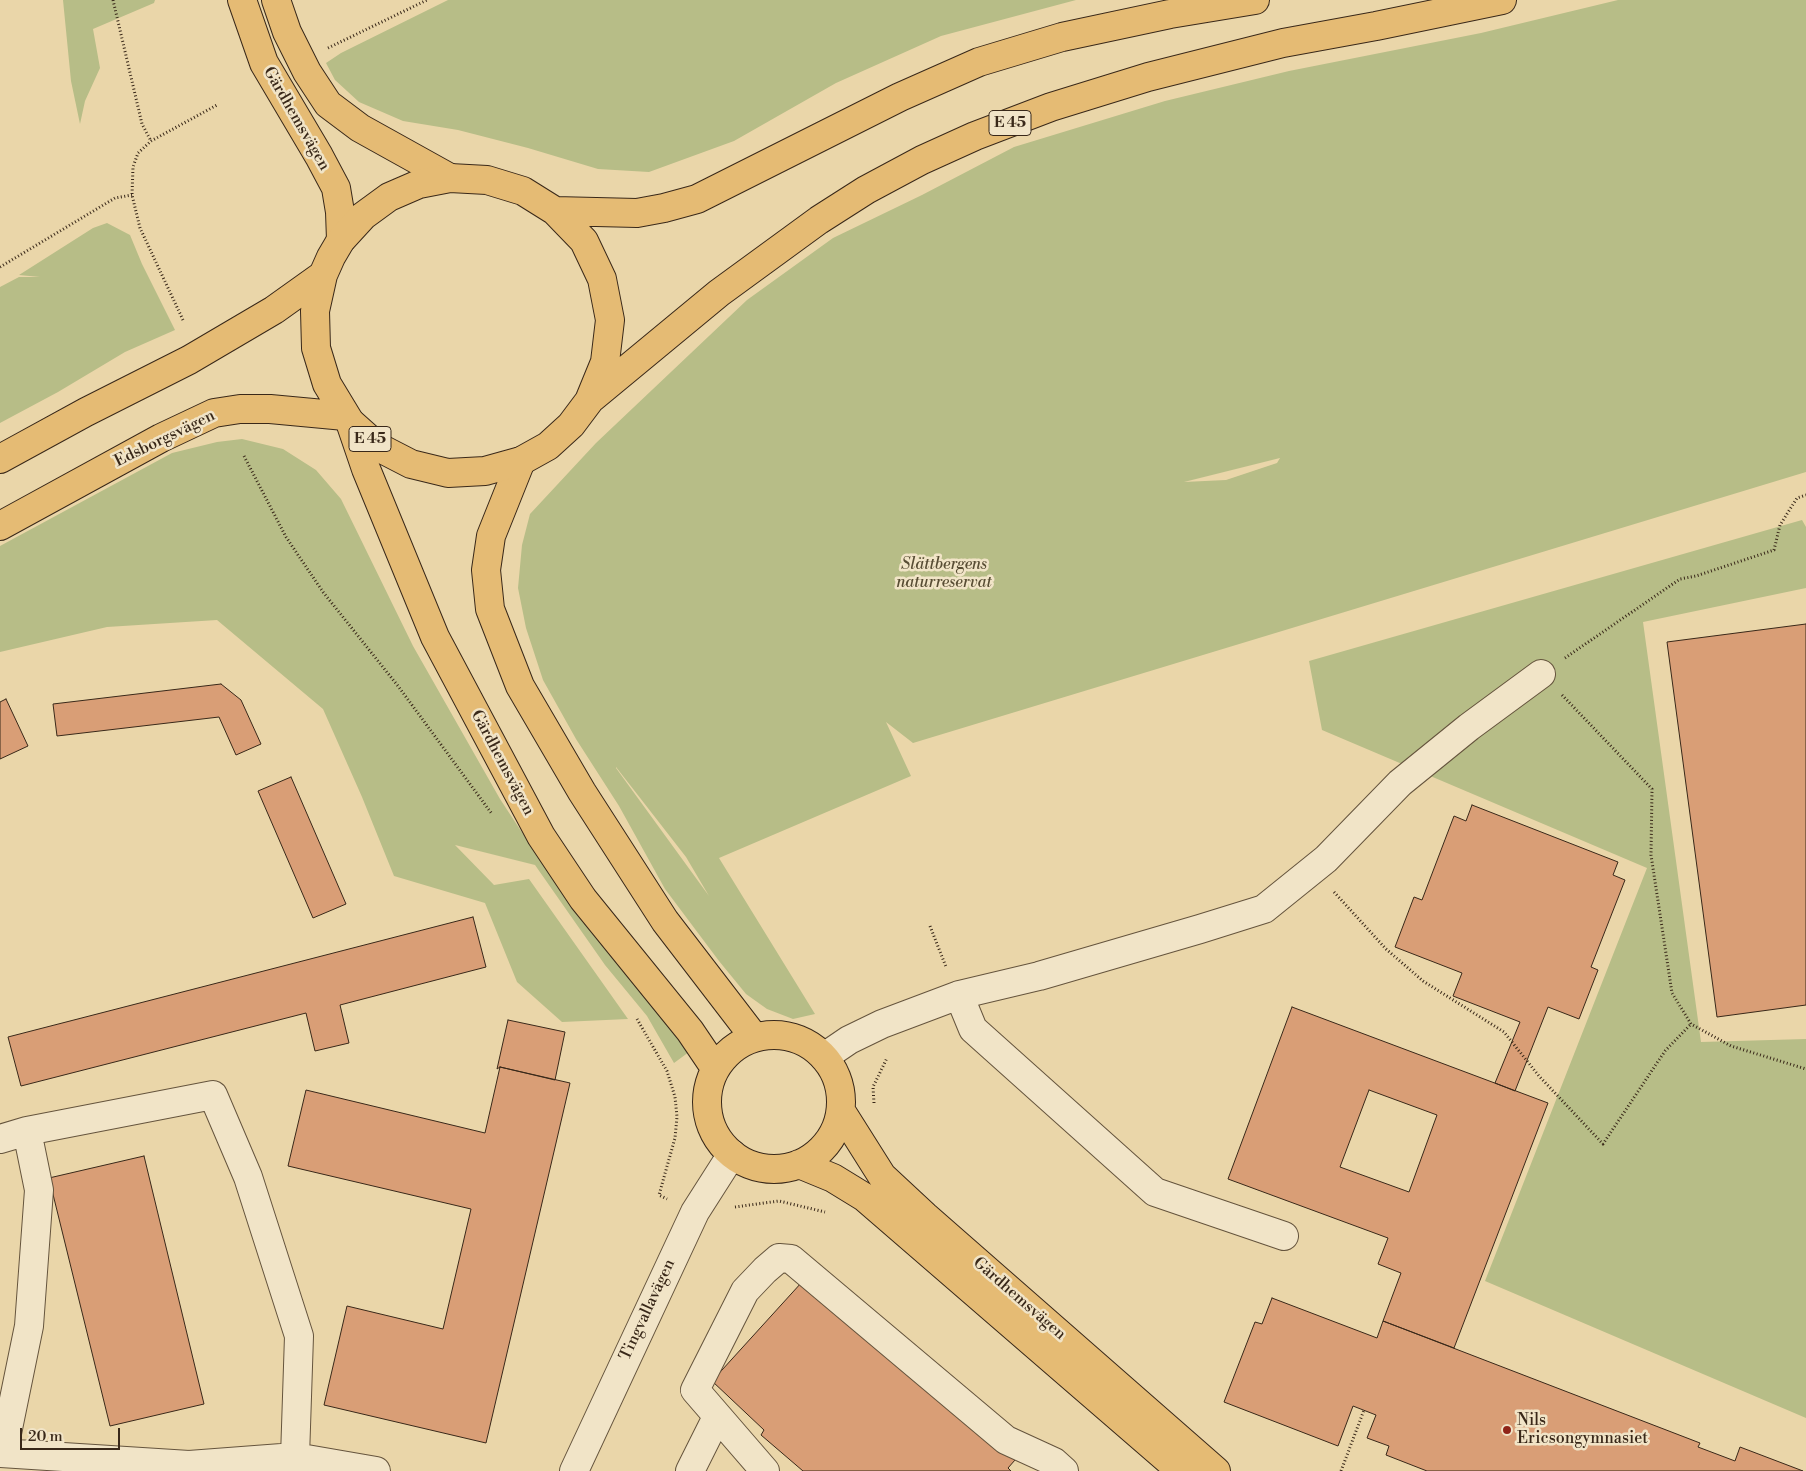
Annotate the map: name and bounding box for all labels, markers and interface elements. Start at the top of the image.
street label: Gärdhemsvägen [259,64,333,174]
road number: E 45 [989,110,1031,136]
street label: Edsborgsvägen [112,406,218,472]
road number: E 45 [349,426,391,452]
park label: Slättbergens naturreservat [896,555,992,593]
street label: Gärdhemsvägen [466,707,538,819]
street label: Gärdhemsvägen [969,1254,1069,1344]
street label: Tingvallavägen [616,1256,680,1364]
place label: Nils Ericsongymnasiet [1517,1411,1648,1449]
scale bar [22,1418,122,1450]
marker: Nils Ericsongymnasiet [1501,1424,1513,1436]
text: 20 m [28,1427,63,1446]

